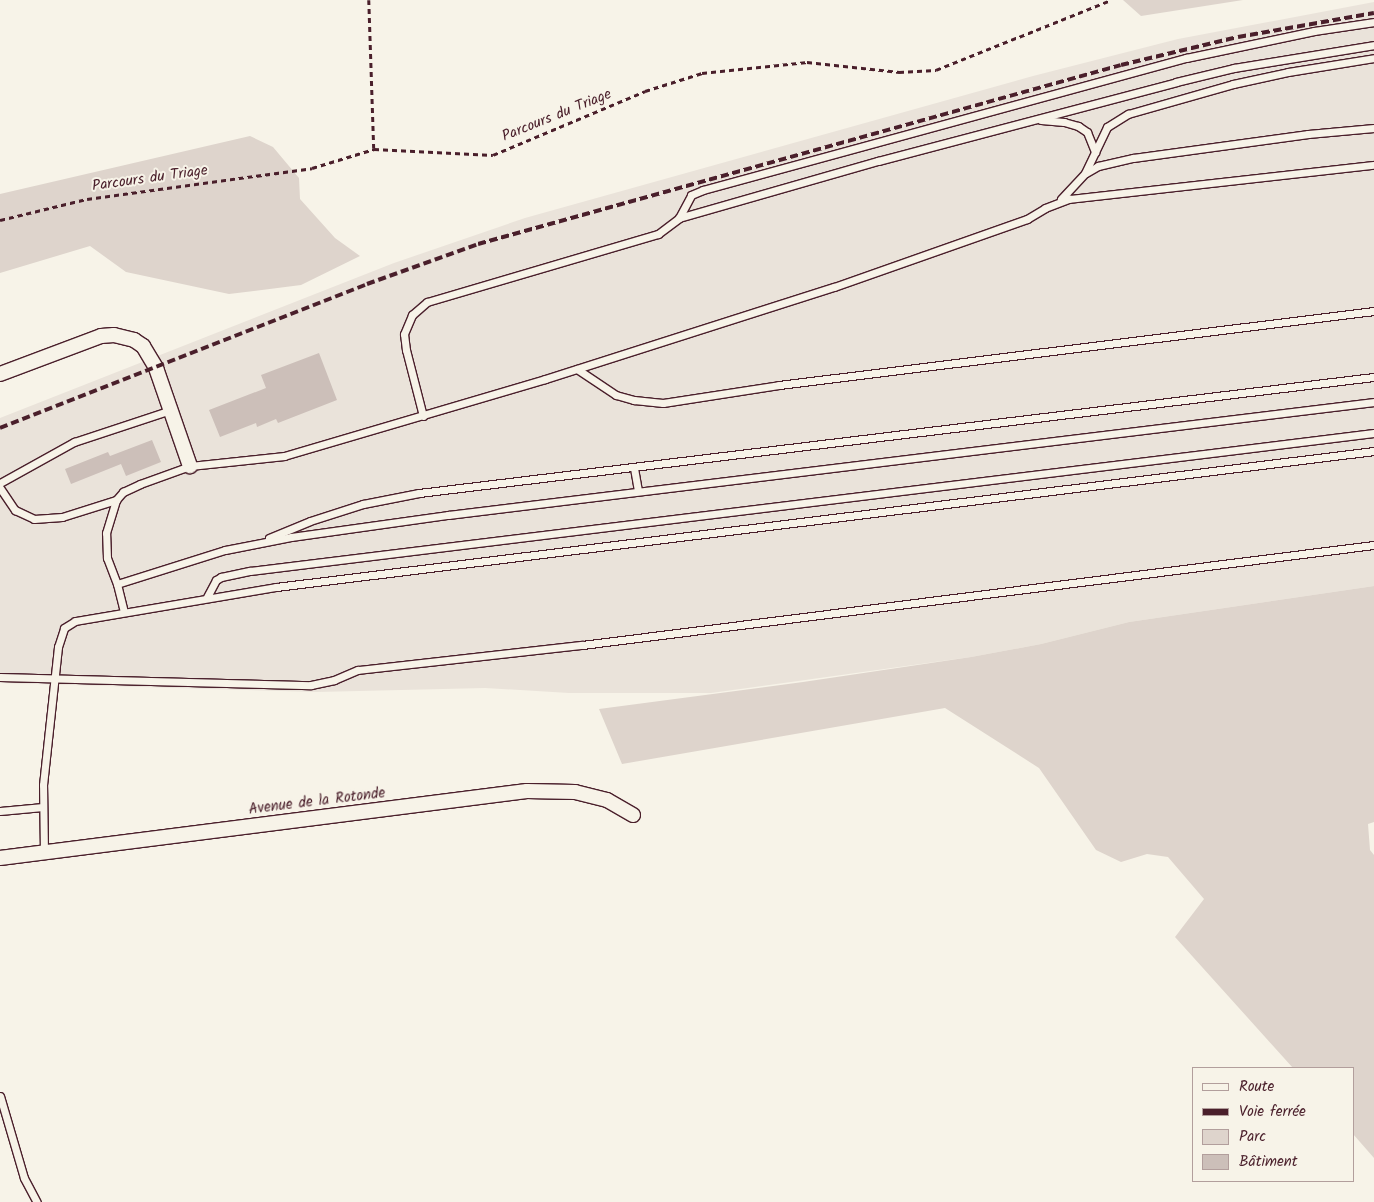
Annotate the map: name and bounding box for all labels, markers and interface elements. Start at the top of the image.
street label: Parcours du Triage [500,86,614,146]
street label: Parcours du Triage [91,162,209,196]
street label: Avenue de la Rotonde [248,785,386,819]
legend [1192,1067,1354,1182]
text: Route [1239,1075,1274,1099]
text: Voie ferrée [1239,1100,1306,1124]
text: Parc [1239,1125,1266,1149]
text: Bâtiment [1239,1150,1298,1174]

